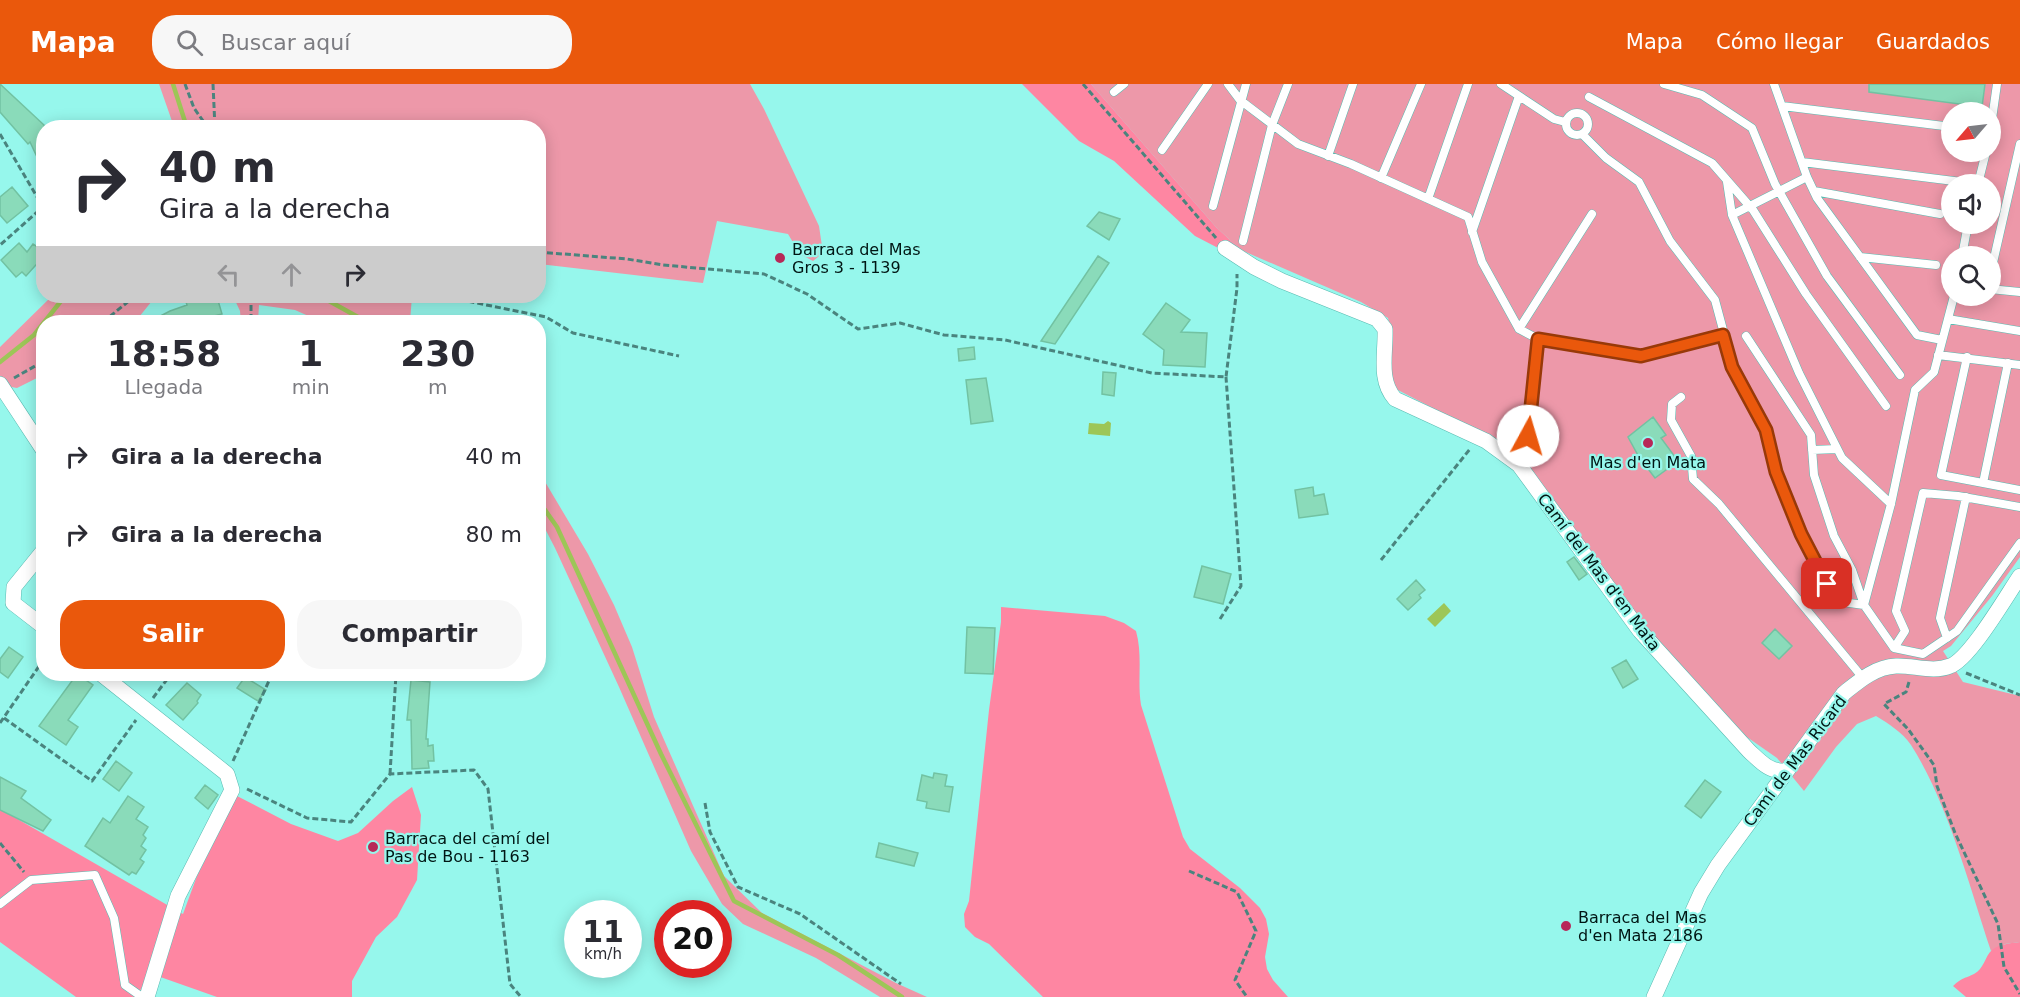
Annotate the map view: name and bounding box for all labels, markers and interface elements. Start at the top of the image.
search box [152,15,572,69]
text: Mapa [30,26,116,59]
icon: search [173,26,206,59]
text: Buscar aquí [221,30,350,55]
text: Mapa [1626,30,1683,54]
text: Cómo llegar [1716,30,1843,54]
text: Guardados [1876,30,1990,54]
north arrow [1941,102,2001,162]
map controls [1941,102,2001,306]
text: 40 m [159,143,276,192]
icon: right [60,144,138,222]
button: sound [1941,174,2001,234]
text: Gira a la derecha [159,193,391,224]
place label: Barraca del Mas Gros 3 - 1139 [792,240,921,277]
button: search [1941,246,2001,306]
marker: Barraca del Mas Gros 3 - 1139 [773,251,787,265]
icon: left [212,258,245,291]
icon: ahead [275,258,308,291]
icon: right [338,258,371,291]
text: 18:58 [107,333,221,374]
text: 1 [298,333,323,374]
text: 230 [400,333,475,374]
text: Llegada [124,375,203,399]
text: min [292,375,330,399]
text: m [428,375,448,399]
position arrow [1496,404,1560,468]
marker: Mas d'en Mata [1641,436,1655,450]
icon: right [60,440,93,473]
text: Gira a la derecha [111,444,323,469]
text: 40 m [466,444,522,469]
place label: Mas d'en Mata [1590,453,1706,472]
street label: Camí del Mas d'en Mata [1534,490,1664,654]
icon: right [60,518,93,551]
text: Gira a la derecha [111,522,323,547]
text: 80 m [466,522,522,547]
pin [1801,558,1852,609]
icon: arrive [1810,567,1843,600]
button: Salir [60,600,285,669]
button: Compartir [297,600,522,669]
street label: Camí de Mas Ricard [1740,692,1850,830]
place label: Barraca del camí del Pas de Bou - 1163 [385,829,550,866]
marker: Barraca del camí del Pas de Bou - 1163 [366,840,380,854]
speed limit sign: 20 [654,900,732,978]
place label: Barraca del Mas d'en Mata 2186 [1578,908,1707,945]
text: 11 [582,914,624,949]
marker: Barraca del Mas d'en Mata 2186 [1559,919,1573,933]
text: km/h [584,945,622,963]

